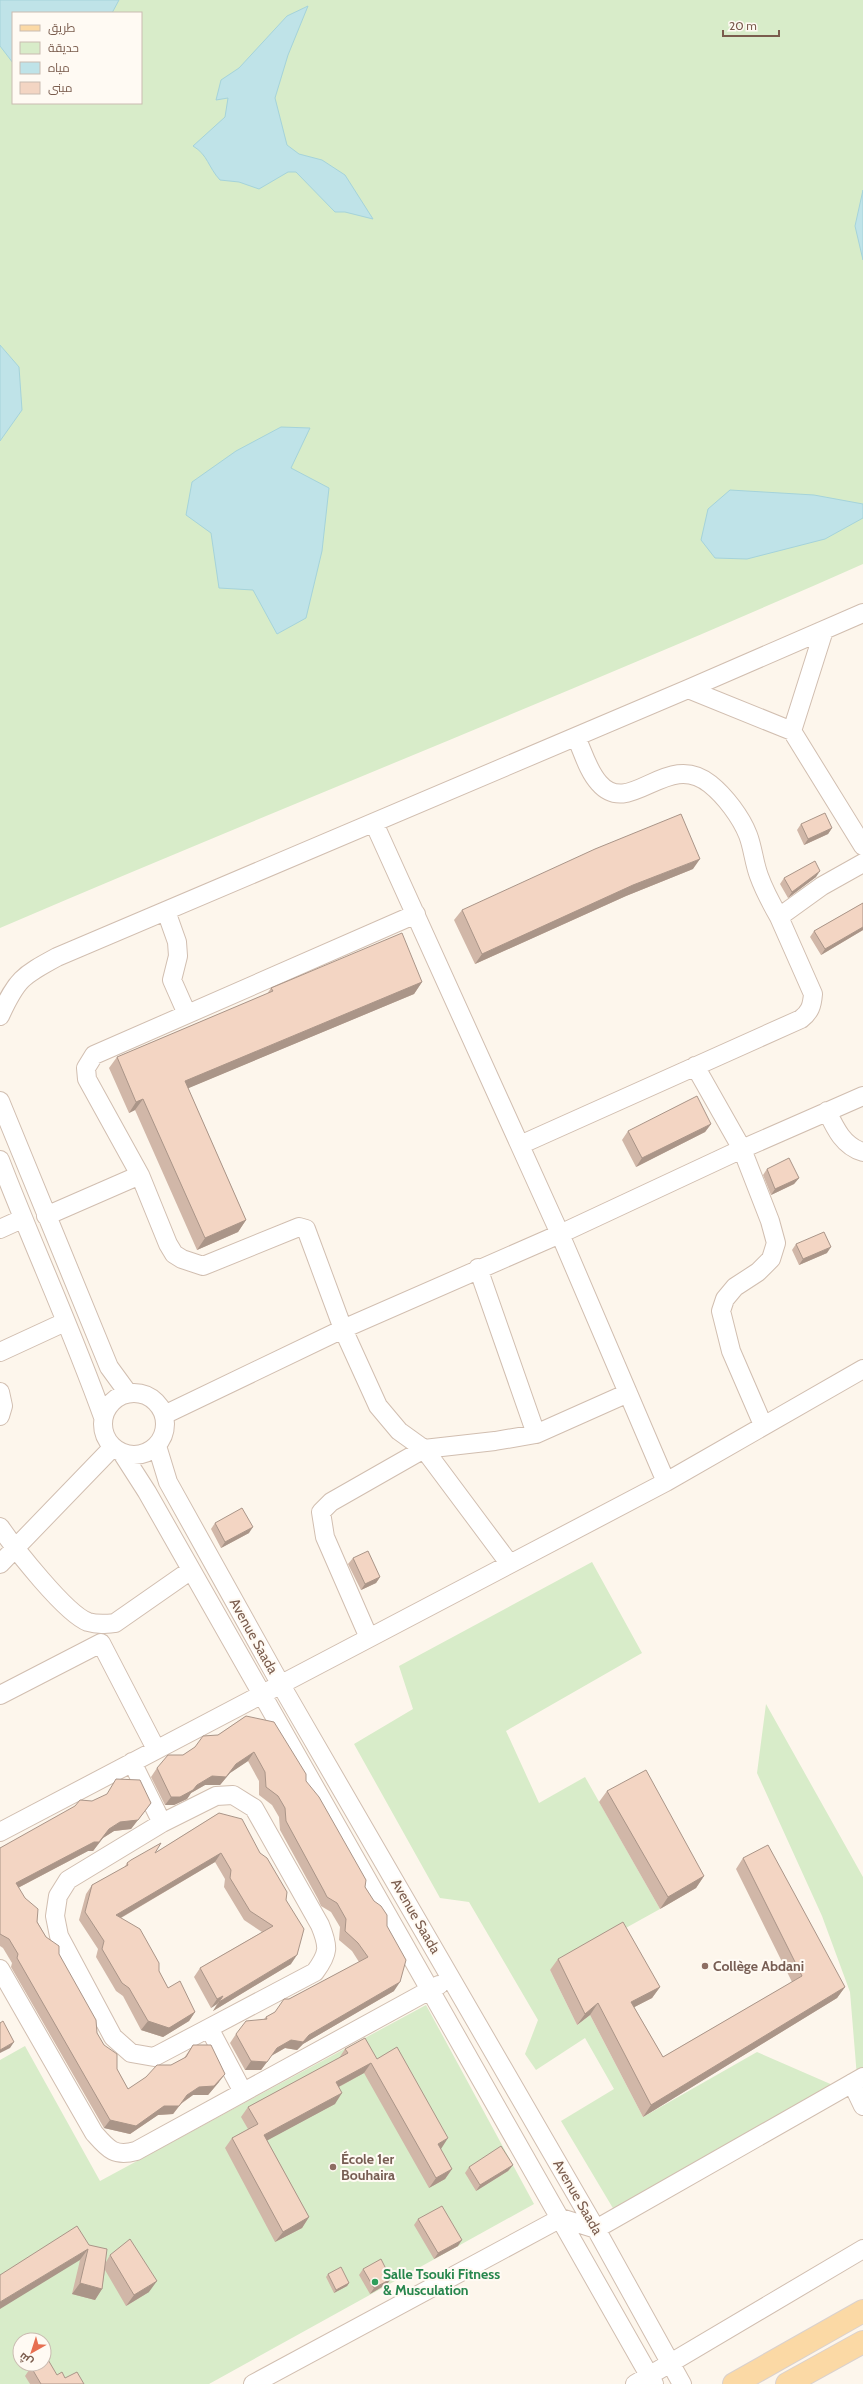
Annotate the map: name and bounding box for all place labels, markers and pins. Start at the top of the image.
place label: Collège Abdani [713,1957,804,1975]
marker: Collège Abdani [700,1961,710,1971]
place label: École 1er Bouhaira [341,2150,395,2184]
marker: École 1er Bouhaira [328,2162,338,2172]
place label: Salle Tsouki Fitness & Musculation [383,2265,500,2299]
marker: Salle Tsouki Fitness & Musculation [370,2277,380,2287]

